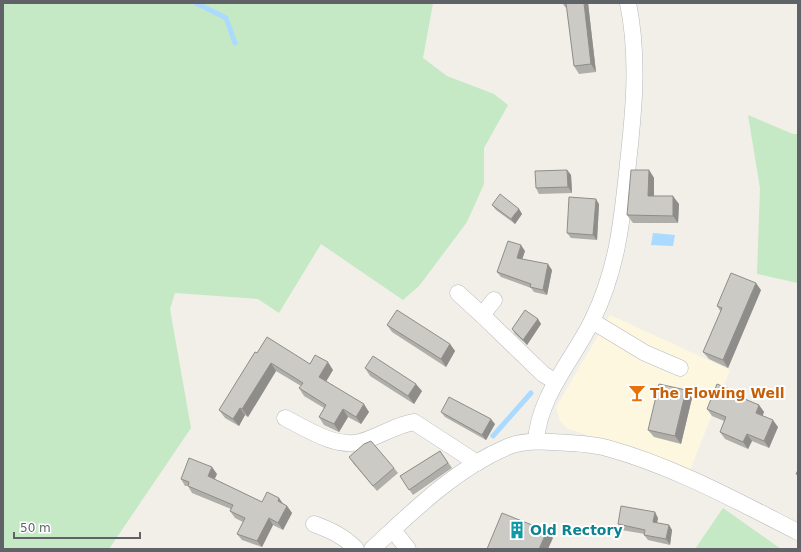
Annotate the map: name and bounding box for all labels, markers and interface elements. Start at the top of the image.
bar icon: The Flowing Well [627,383,647,403]
place label: The Flowing Well [650,385,785,401]
scale bar [14,514,140,540]
building icon: Old Rectory [507,520,527,540]
text: 50 m [20,521,51,535]
place label: Old Rectory [530,522,623,538]

